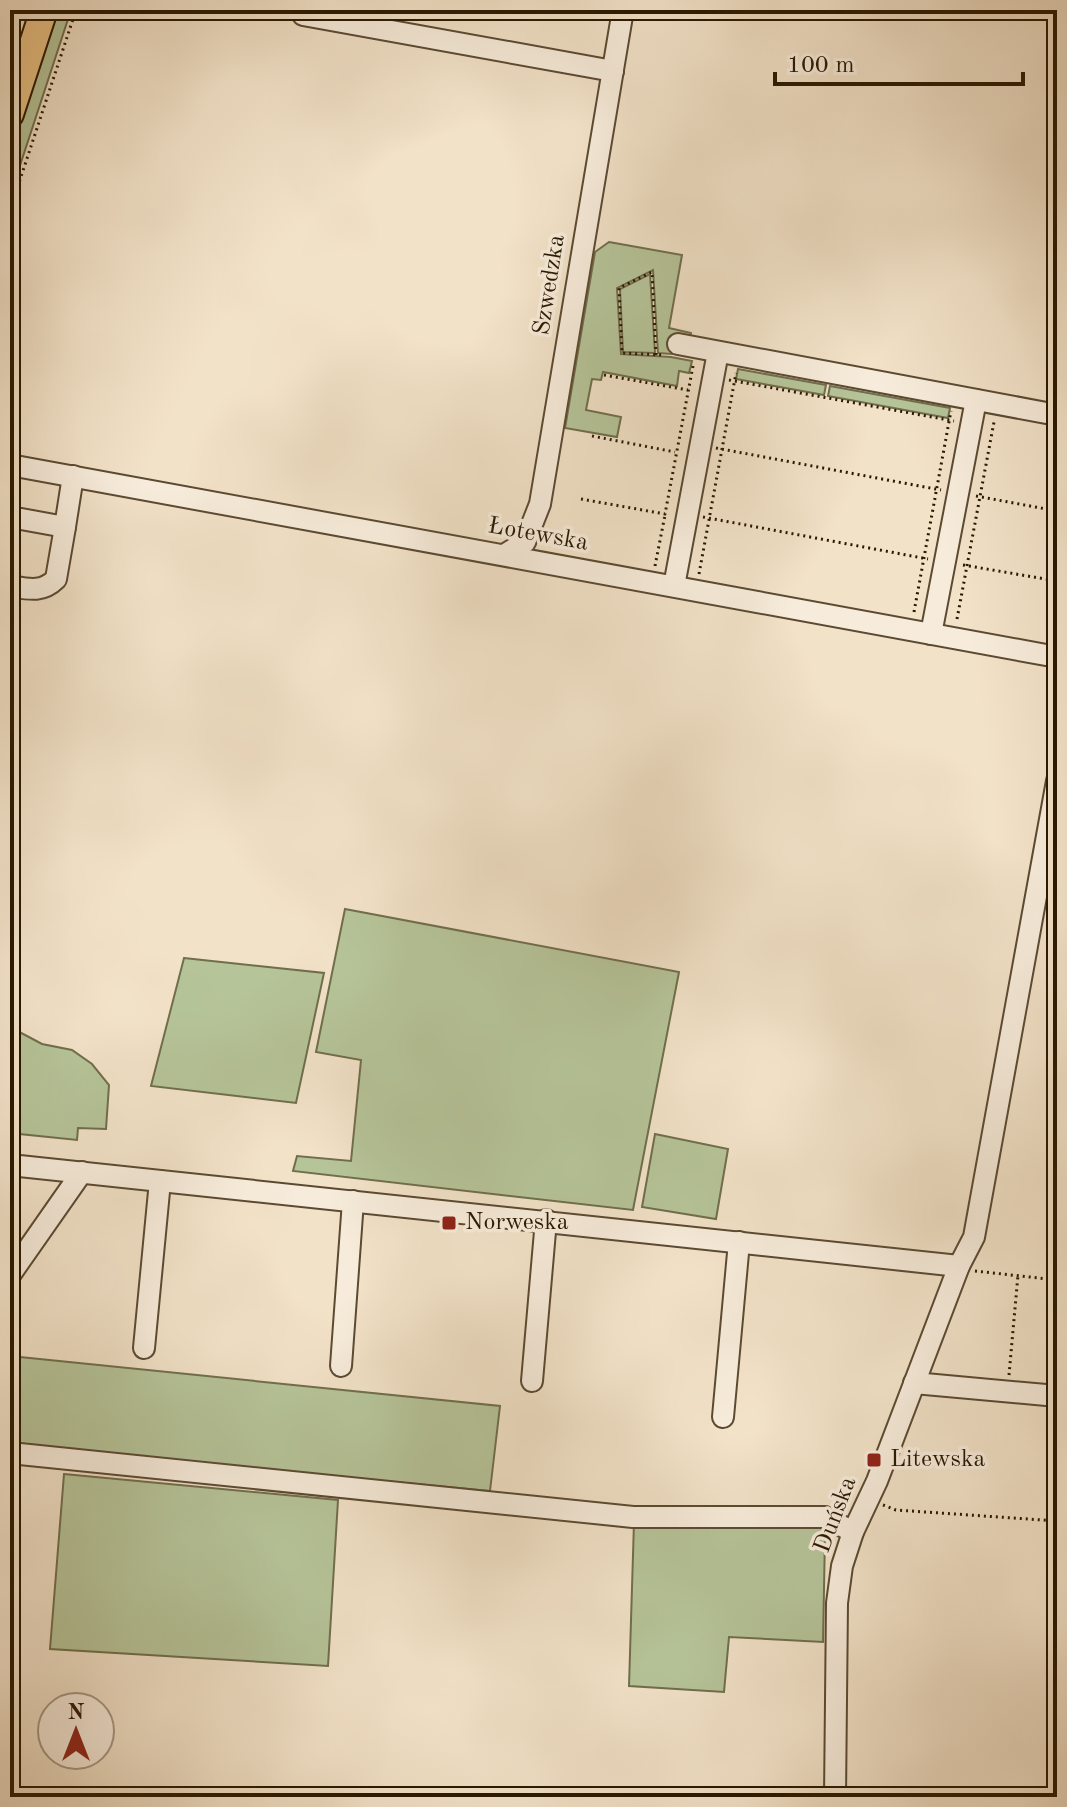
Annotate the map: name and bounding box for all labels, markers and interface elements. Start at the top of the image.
scale bar [775,36,1023,86]
text: 100 m [787,54,855,78]
street label: Szwedzka [530,233,570,337]
street label: Łotewska [486,514,590,556]
place label: Norweska [465,1211,569,1235]
marker: Norweska [440,1214,458,1232]
place label: Litewska [890,1448,986,1472]
marker: Litewska [865,1451,883,1469]
street label: Duńska [811,1474,861,1556]
north arrow [36,1691,116,1771]
text: N [68,1702,85,1724]

